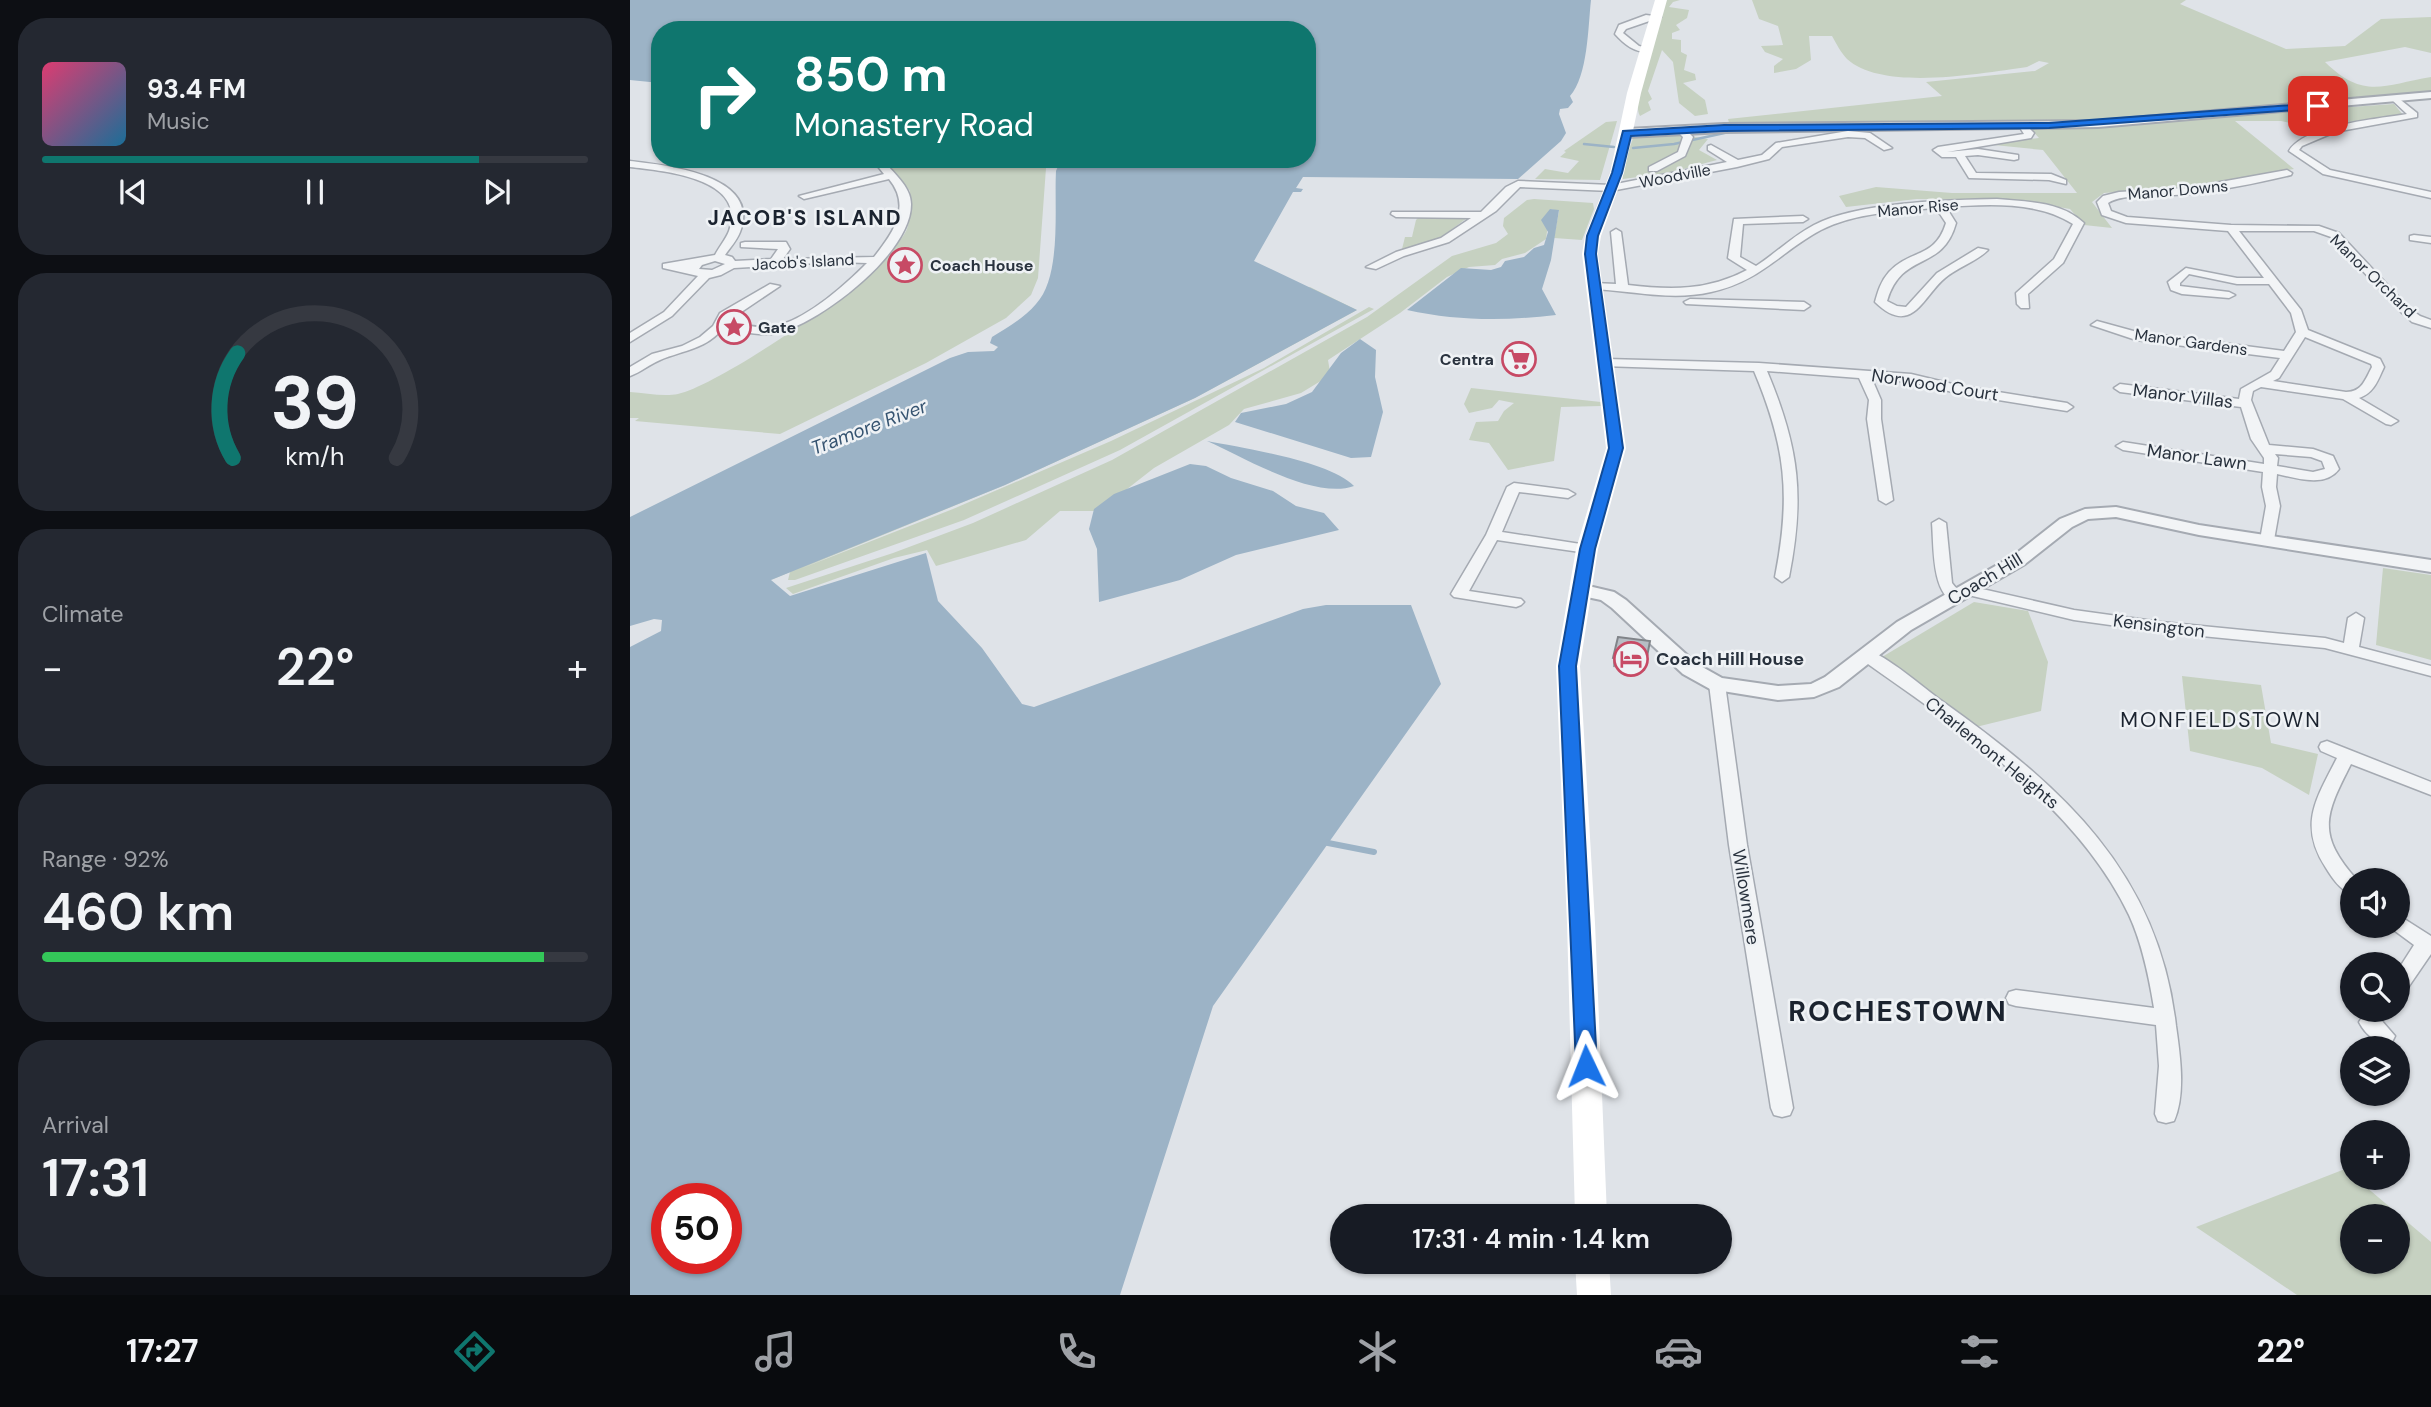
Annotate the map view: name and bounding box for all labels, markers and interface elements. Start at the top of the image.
text: 850 m [794,42,948,106]
icon: right [679,49,770,140]
text: 93.4 FM [147,72,246,106]
pin [2288,76,2348,136]
icon: arrive [2299,87,2337,125]
text: Monastery Road [794,104,1034,146]
text: Music [147,106,210,136]
street label: Woodville [1638,159,1712,193]
icon: previous [114,173,152,211]
icon: pause [296,173,334,211]
icon: next [478,173,516,211]
street label: Manor Downs [2127,175,2229,205]
street label: Manor Rise [1876,194,1960,222]
district label: JACOB'S ISLAND [707,204,903,232]
street label: Manor Orchard [2326,230,2420,322]
place icon: Coach House [886,246,924,284]
street label: Jacob's Island [751,249,855,275]
place label: Coach House [930,255,1034,276]
place icon: Gate [715,308,753,346]
place label: Gate [758,317,796,338]
street label: Manor Gardens [2133,324,2249,360]
supermarket icon: Centra [1500,340,1538,378]
place label: Centra [1440,349,1494,370]
text: 39 [271,357,359,452]
street label: Norwood Court [1870,363,2000,407]
street label: Manor Villas [2132,378,2234,414]
water label: Tramore River [807,393,931,461]
street label: Manor Lawn [2146,438,2248,476]
text: km/h [285,440,345,473]
street label: Coach Hill [1943,547,2027,611]
text: Climate [42,599,124,629]
street label: Kensington [2112,608,2206,644]
text: 22° [276,633,354,701]
hotel icon: Coach Hill House [1612,640,1650,678]
text: − [42,643,63,693]
text: + [567,643,588,693]
place label: Coach Hill House [1656,647,1804,671]
street label: Charlemont Heights [1920,691,2064,815]
district label: MONFIELDSTOWN [2120,706,2322,734]
text: Range · 92% [42,844,169,874]
street label: Willowmere [1727,847,1765,947]
map controls [2340,868,2410,1274]
button: sound [2340,868,2410,938]
text: 460 km [42,878,234,946]
button: search [2340,952,2410,1022]
district label: ROCHESTOWN [1788,993,2008,1030]
position arrow [1549,1029,1623,1103]
button: layers [2340,1036,2410,1106]
text: Arrival [42,1110,109,1140]
button: + [2340,1120,2410,1190]
text: 17:31 [42,1144,149,1212]
speed limit sign: 50 [651,1183,742,1274]
button: − [2340,1204,2410,1274]
text: 17:31 · 4 min · 1.4 km [1412,1222,1650,1256]
icon: directions [450,1327,499,1376]
icon: music [751,1327,800,1376]
icon: phone [1052,1327,1101,1376]
icon: climate [1353,1327,1402,1376]
icon: car [1654,1327,1703,1376]
icon: filters [1955,1327,2004,1376]
text: 17:27 [126,1330,198,1372]
text: 22° [2256,1330,2305,1372]

